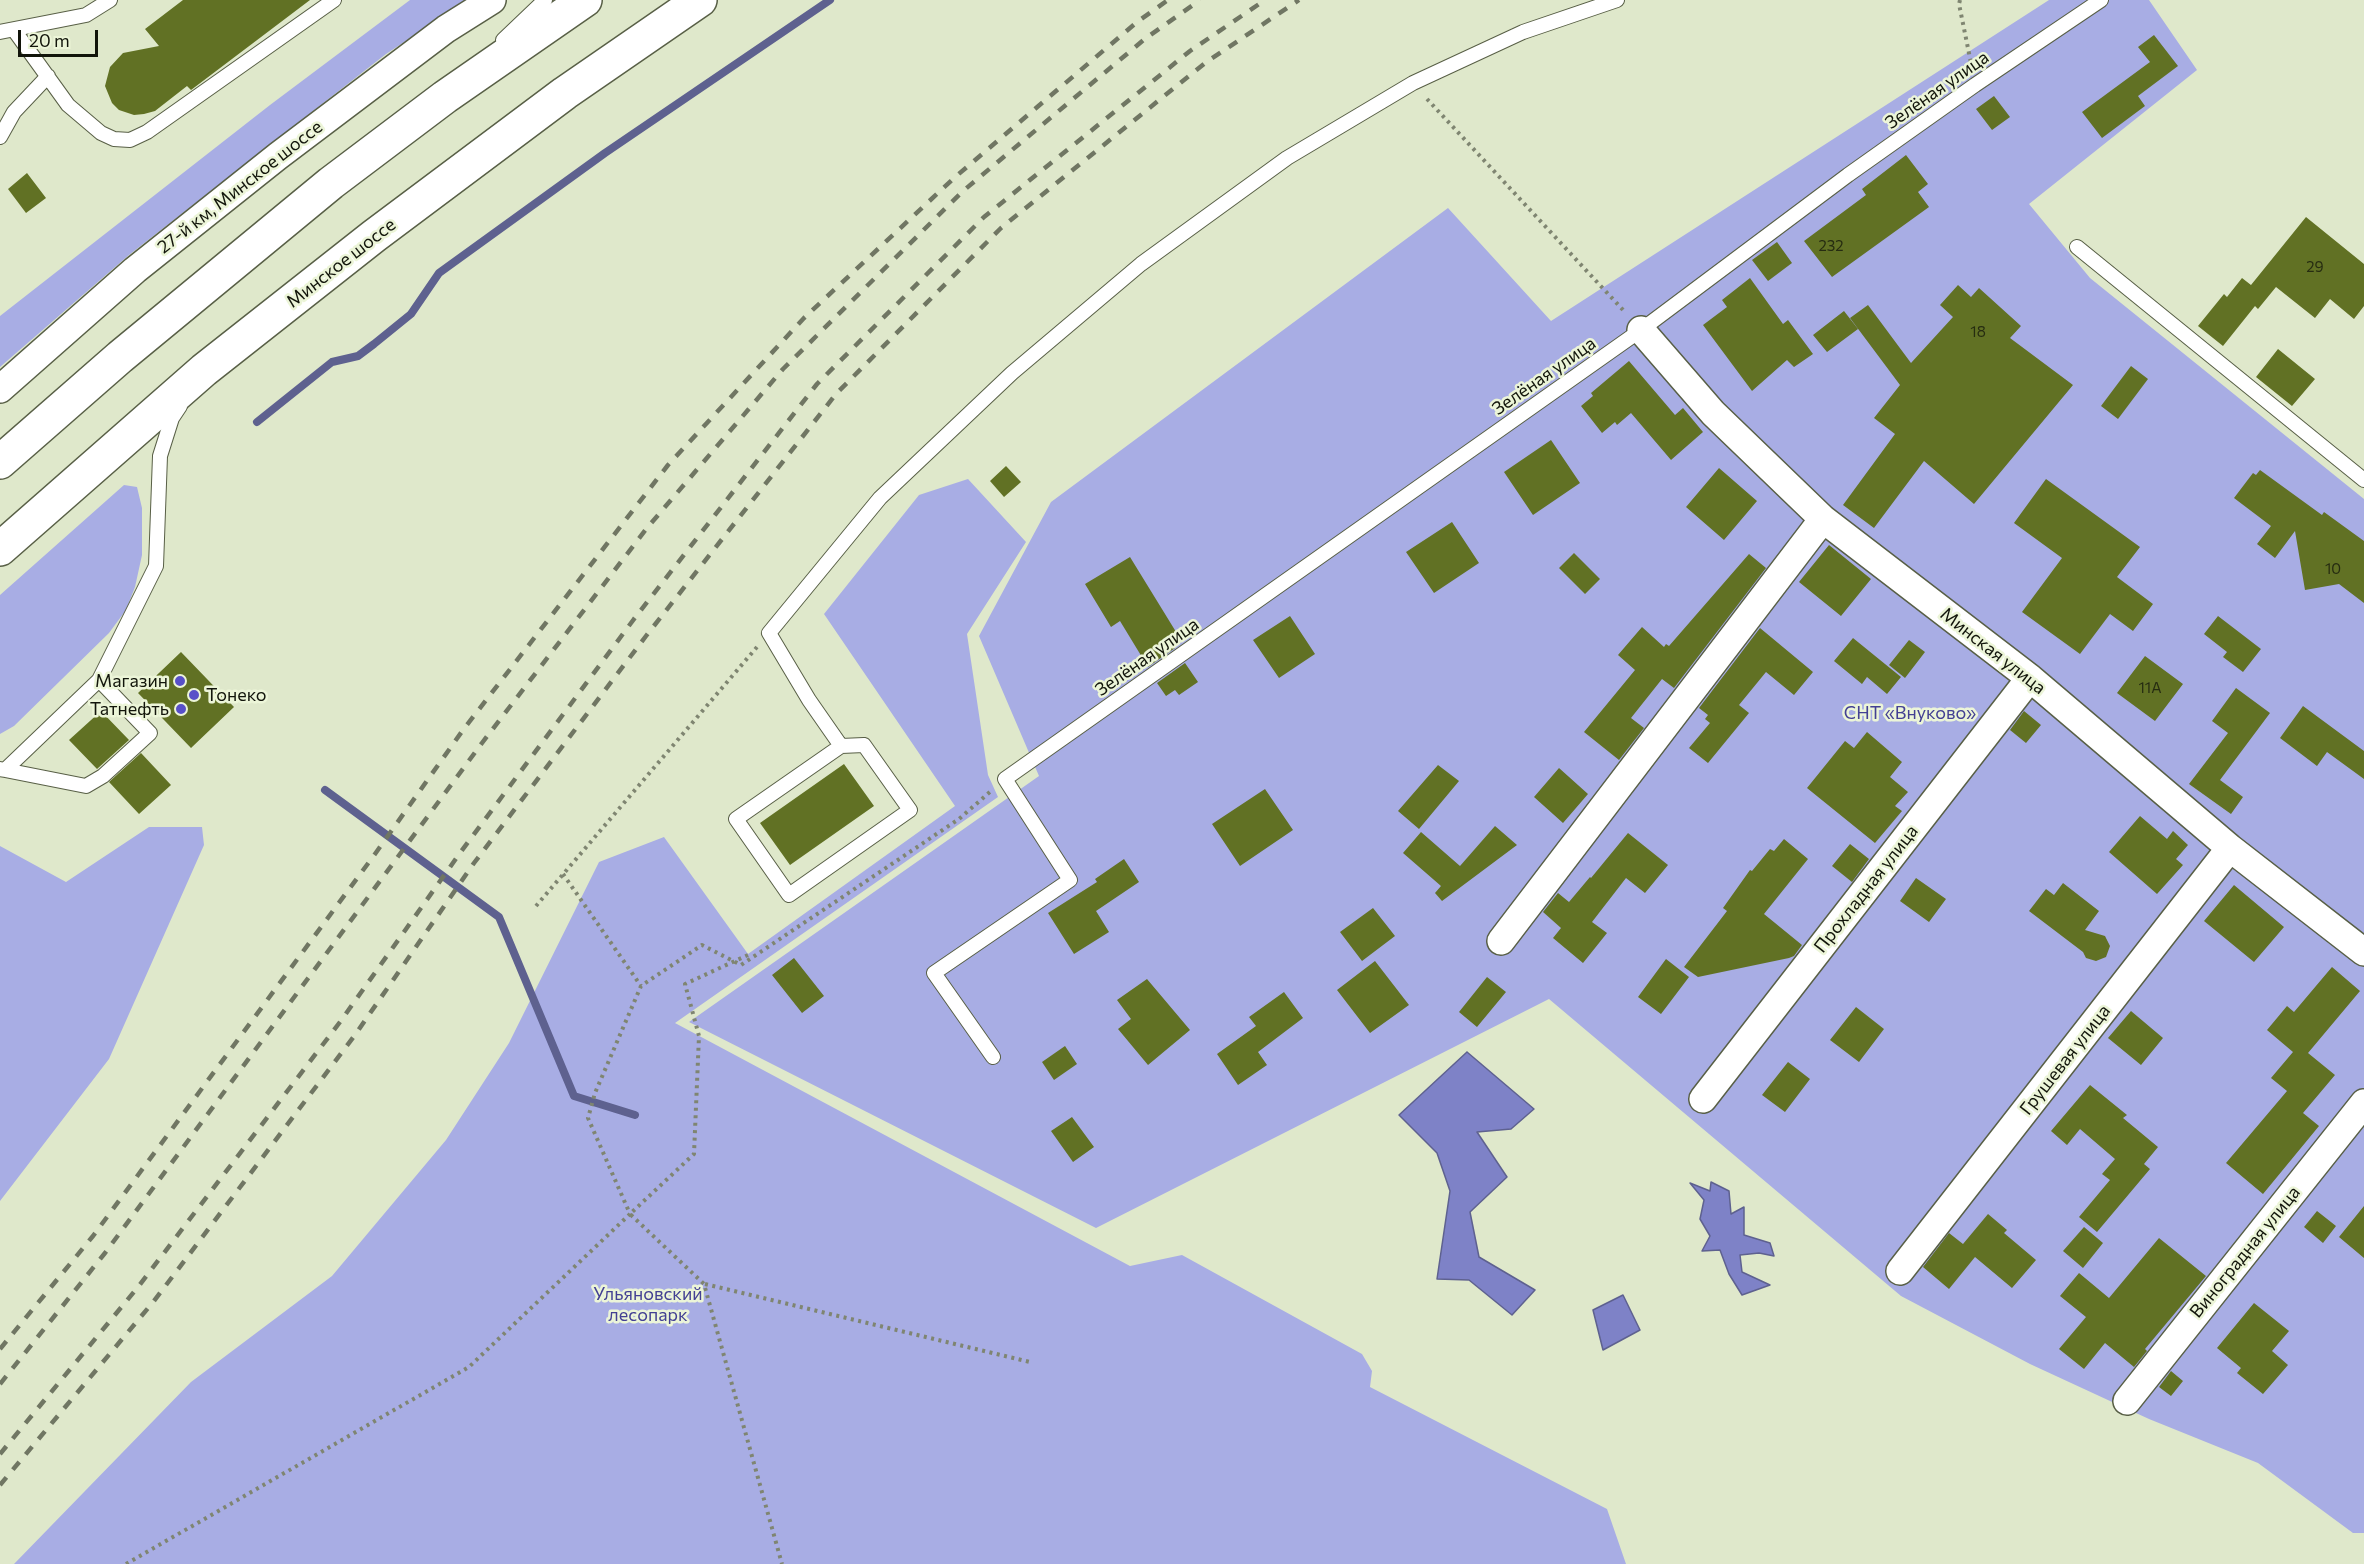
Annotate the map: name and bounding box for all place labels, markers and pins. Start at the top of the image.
place label: Магазин [95,670,168,692]
marker: Магазин [173,674,187,688]
place label: Тонеко [206,684,267,706]
marker: Тонеко [187,688,201,702]
place label: Татнефть [90,698,169,720]
marker: Татнефть [174,702,188,716]

